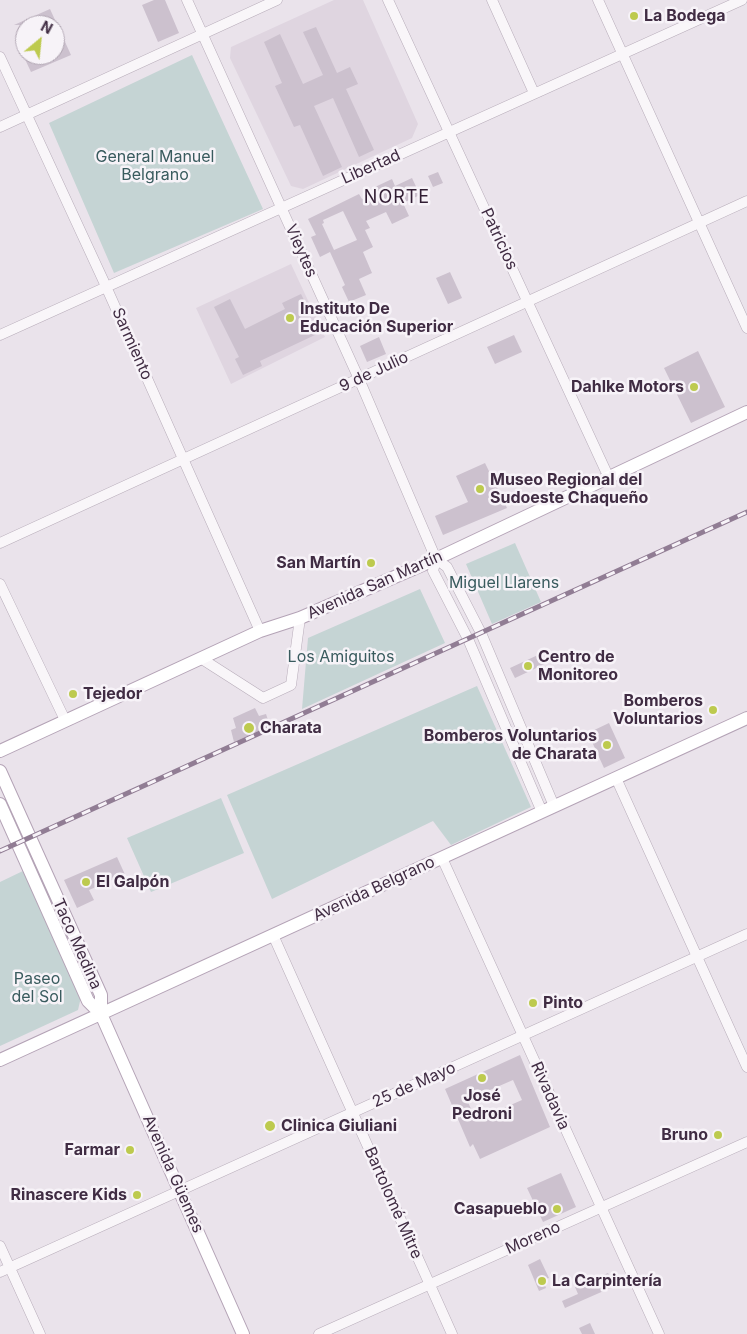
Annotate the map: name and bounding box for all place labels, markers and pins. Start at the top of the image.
place label: La Bodega [644,6,726,26]
marker: La Bodega [628,10,640,22]
place label: Instituto De Educación Superior [300,299,453,337]
marker: Instituto De Educación Superior [284,312,296,324]
place label: Dahlke Motors [571,377,684,397]
marker: Dahlke Motors [688,381,700,393]
place label: Museo Regional del Sudoeste Chaqueño [490,470,648,508]
marker: Museo Regional del Sudoeste Chaqueño [474,483,486,495]
place label: San Martín [276,553,361,573]
marker: San Martín [365,557,377,569]
place label: Centro de Monitoreo [538,647,618,685]
marker: Centro de Monitoreo [522,660,534,672]
place label: Tejedor [83,684,142,704]
marker: Tejedor [67,688,79,700]
place label: Bomberos Voluntarios [613,691,703,729]
marker: Bomberos Voluntarios [707,704,719,716]
place label: Charata [260,718,322,738]
marker: Charata [242,721,256,735]
place label: Bomberos Voluntarios de Charata [424,726,597,764]
marker: Bomberos Voluntarios de Charata [601,739,613,751]
place label: El Galpón [96,872,169,892]
marker: El Galpón [80,876,92,888]
place label: Pinto [543,993,583,1013]
marker: Pinto [527,997,539,1009]
marker: José Pedroni [476,1072,488,1084]
place label: José Pedroni [452,1086,512,1124]
place label: Clinica Giuliani [281,1116,397,1136]
marker: Clinica Giuliani [263,1119,277,1133]
place label: Bruno [661,1125,708,1145]
marker: Bruno [712,1129,724,1141]
place label: Farmar [65,1140,120,1160]
marker: Farmar [124,1144,136,1156]
place label: Rinascere Kids [11,1185,127,1205]
marker: Rinascere Kids [131,1189,143,1201]
place label: Casapueblo [454,1199,547,1219]
marker: Casapueblo [551,1203,563,1215]
place label: La Carpintería [552,1271,662,1291]
marker: La Carpintería [536,1275,548,1287]

